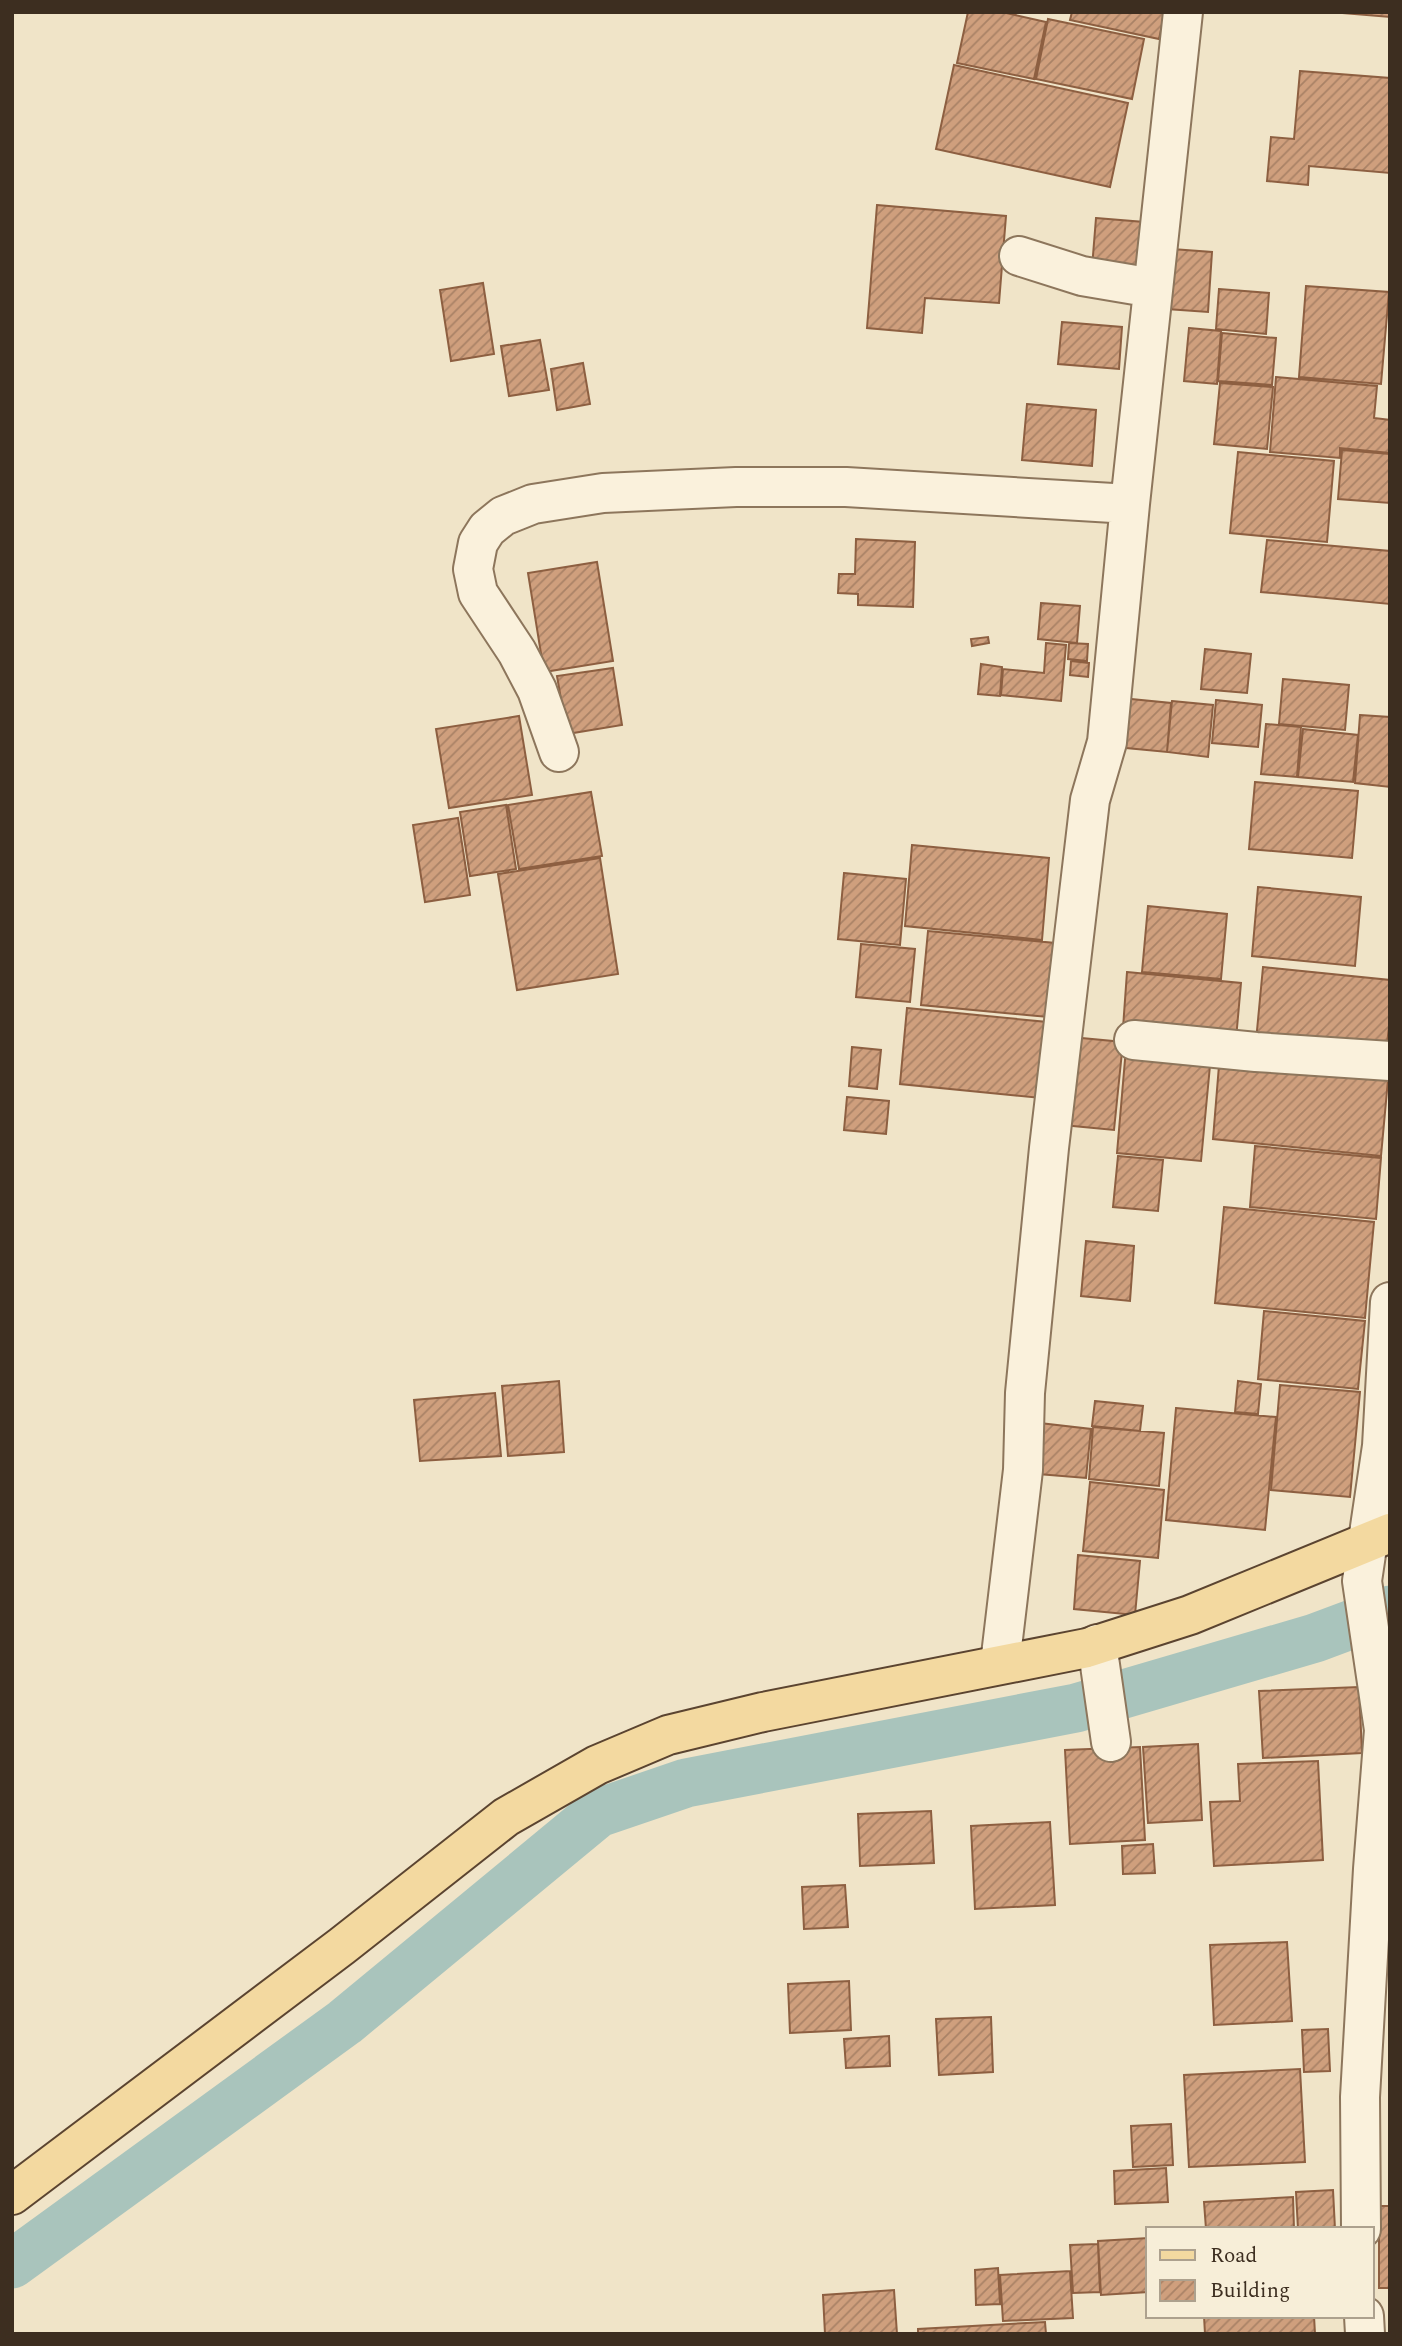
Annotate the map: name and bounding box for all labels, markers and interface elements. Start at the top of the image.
legend [1146,2227,1374,2318]
text: Road [1210,2240,1257,2272]
text: Building [1210,2275,1290,2307]

